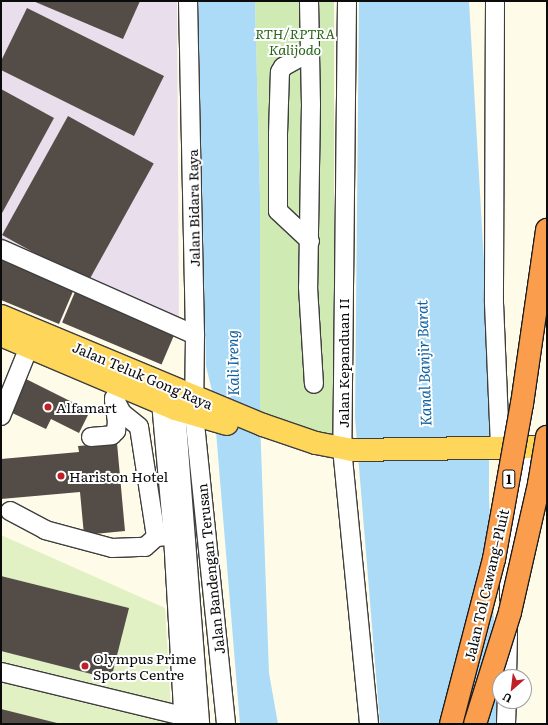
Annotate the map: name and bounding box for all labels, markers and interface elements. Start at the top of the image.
park label: RTH/RPTRA Kalijodo [255,25,335,58]
street label: Jalan Bidara Raya [184,149,202,267]
street label: Jalan Kepanduan II [335,298,351,428]
water label: Kanal Banjir Barat [412,300,434,426]
water label: Kali Ireng [222,330,242,396]
street label: Jalan Teluk Gong Raya [70,338,216,412]
place label: Alfamart [56,399,117,415]
marker: Alfamart [43,402,53,412]
place label: Hariston Hotel [69,468,168,484]
road number: 1 [502,468,516,490]
marker: Hariston Hotel [56,471,66,481]
street label: Jalan Bandengan Terusan [193,483,227,655]
street label: Jalan Tol Cawang–Pluit [460,507,512,663]
place label: Olympus Prime Sports Centre [93,650,196,682]
marker: Olympus Prime Sports Centre [80,661,90,671]
north arrow [492,669,532,709]
text: U [499,690,514,708]

